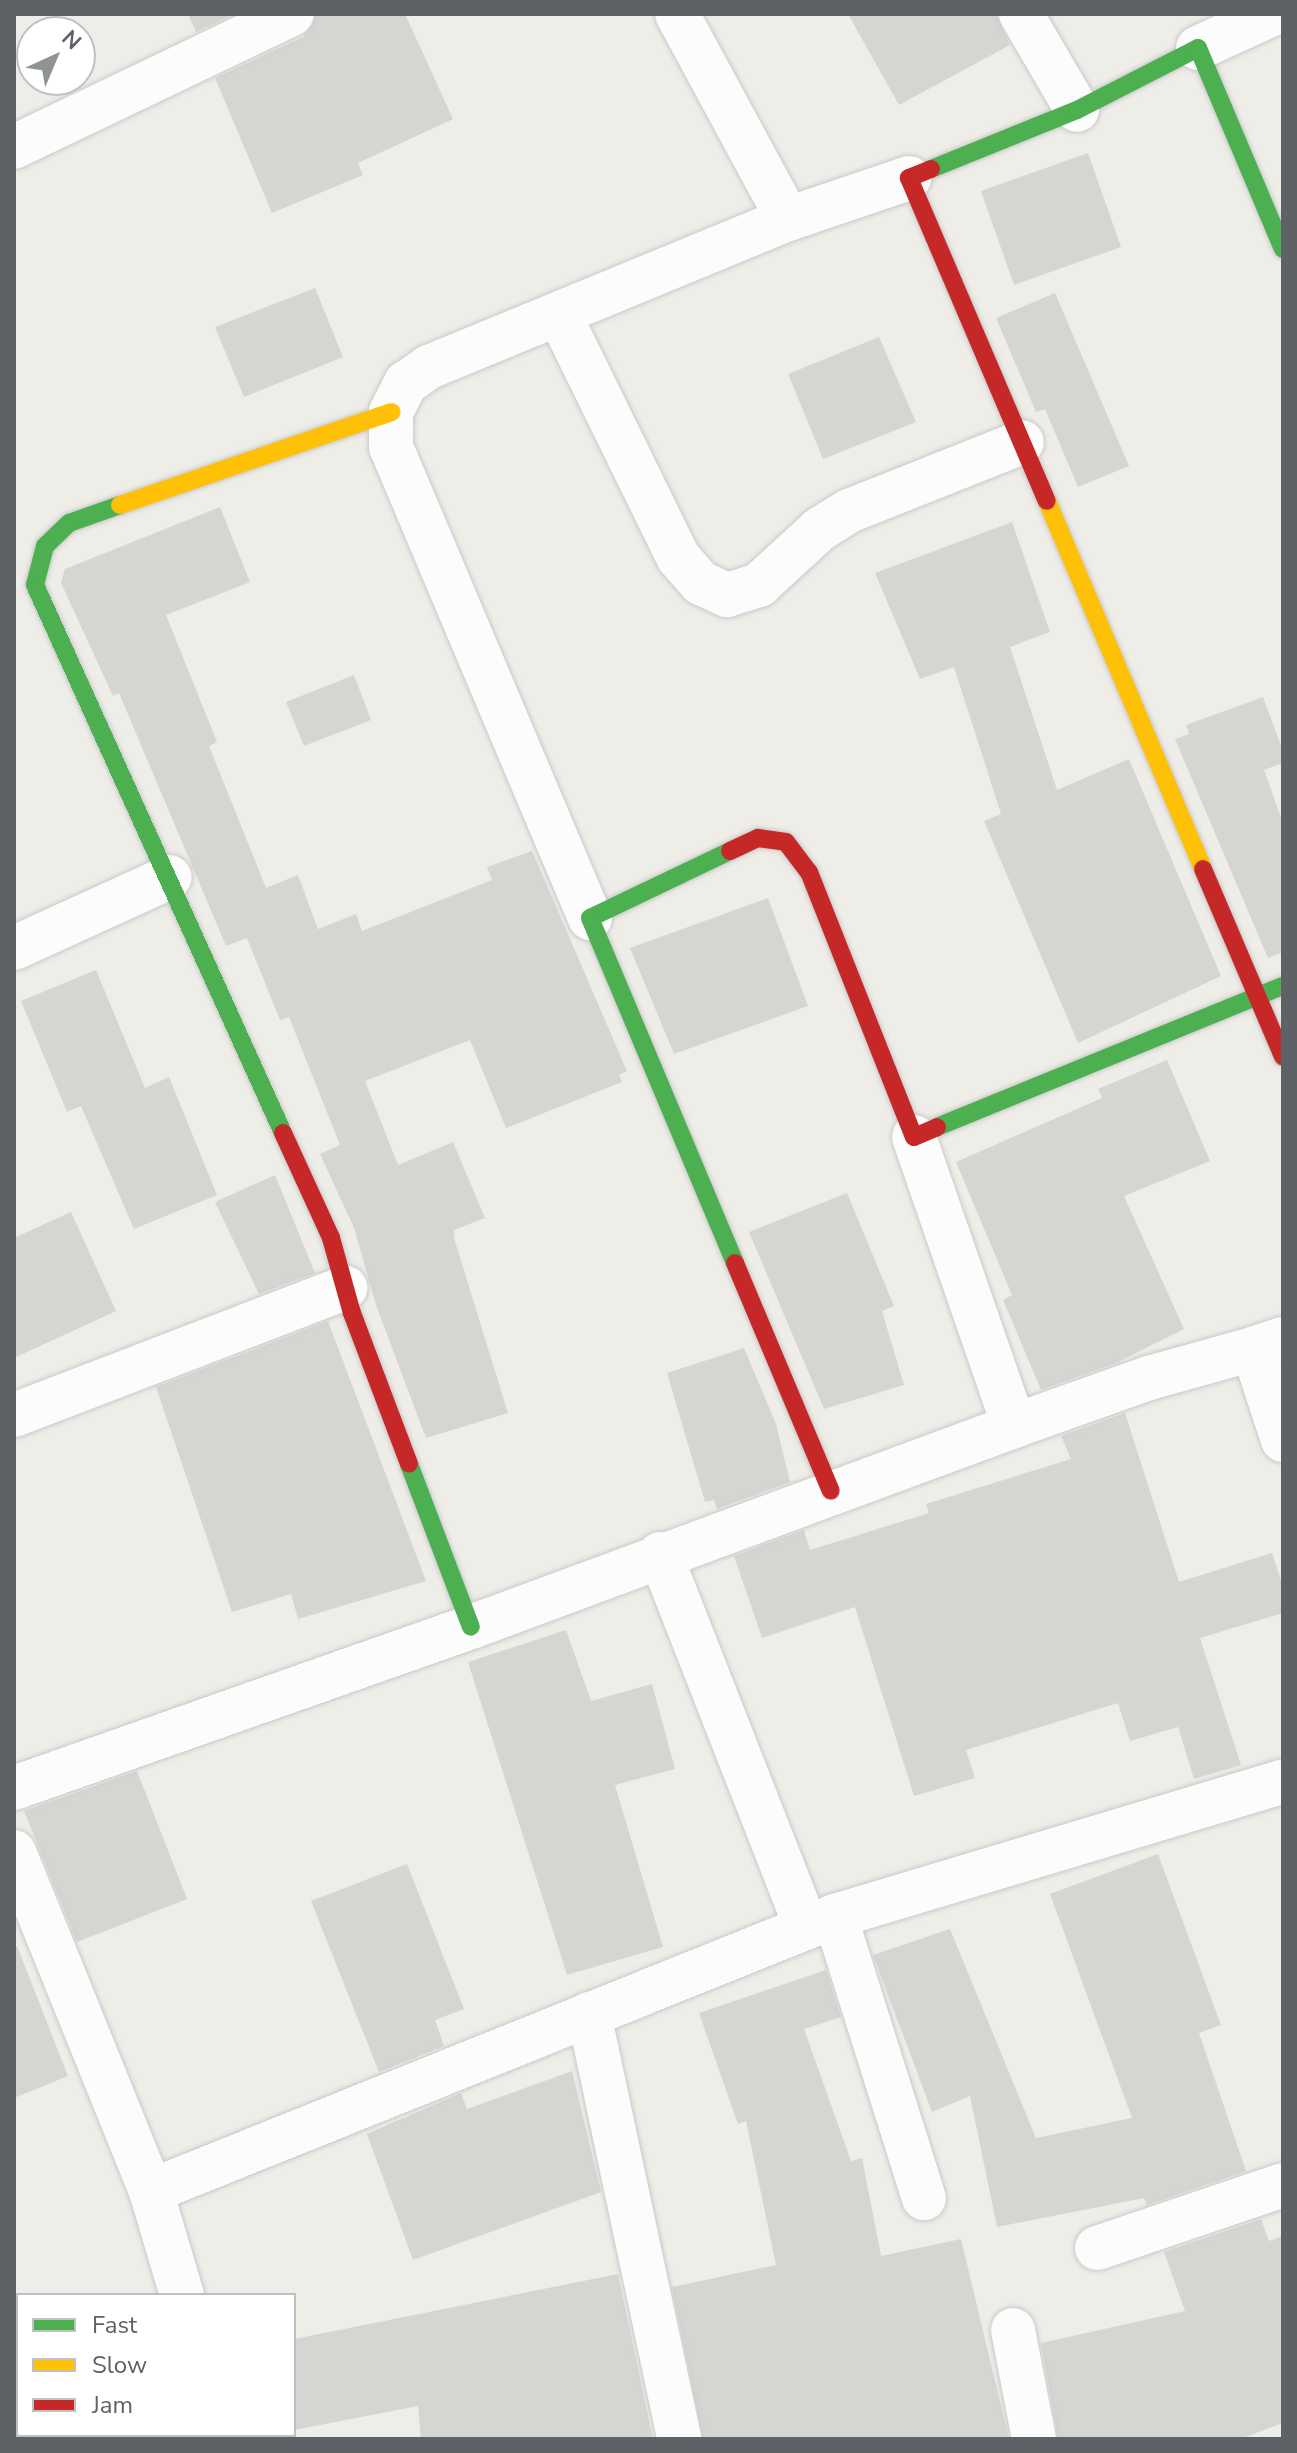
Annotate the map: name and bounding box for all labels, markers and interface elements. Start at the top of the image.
north arrow [16,16,96,96]
text: N [55,24,88,57]
legend [16,2293,296,2437]
text: Fast [92,2309,137,2341]
text: Slow [92,2349,147,2381]
text: Jam [92,2389,133,2421]

